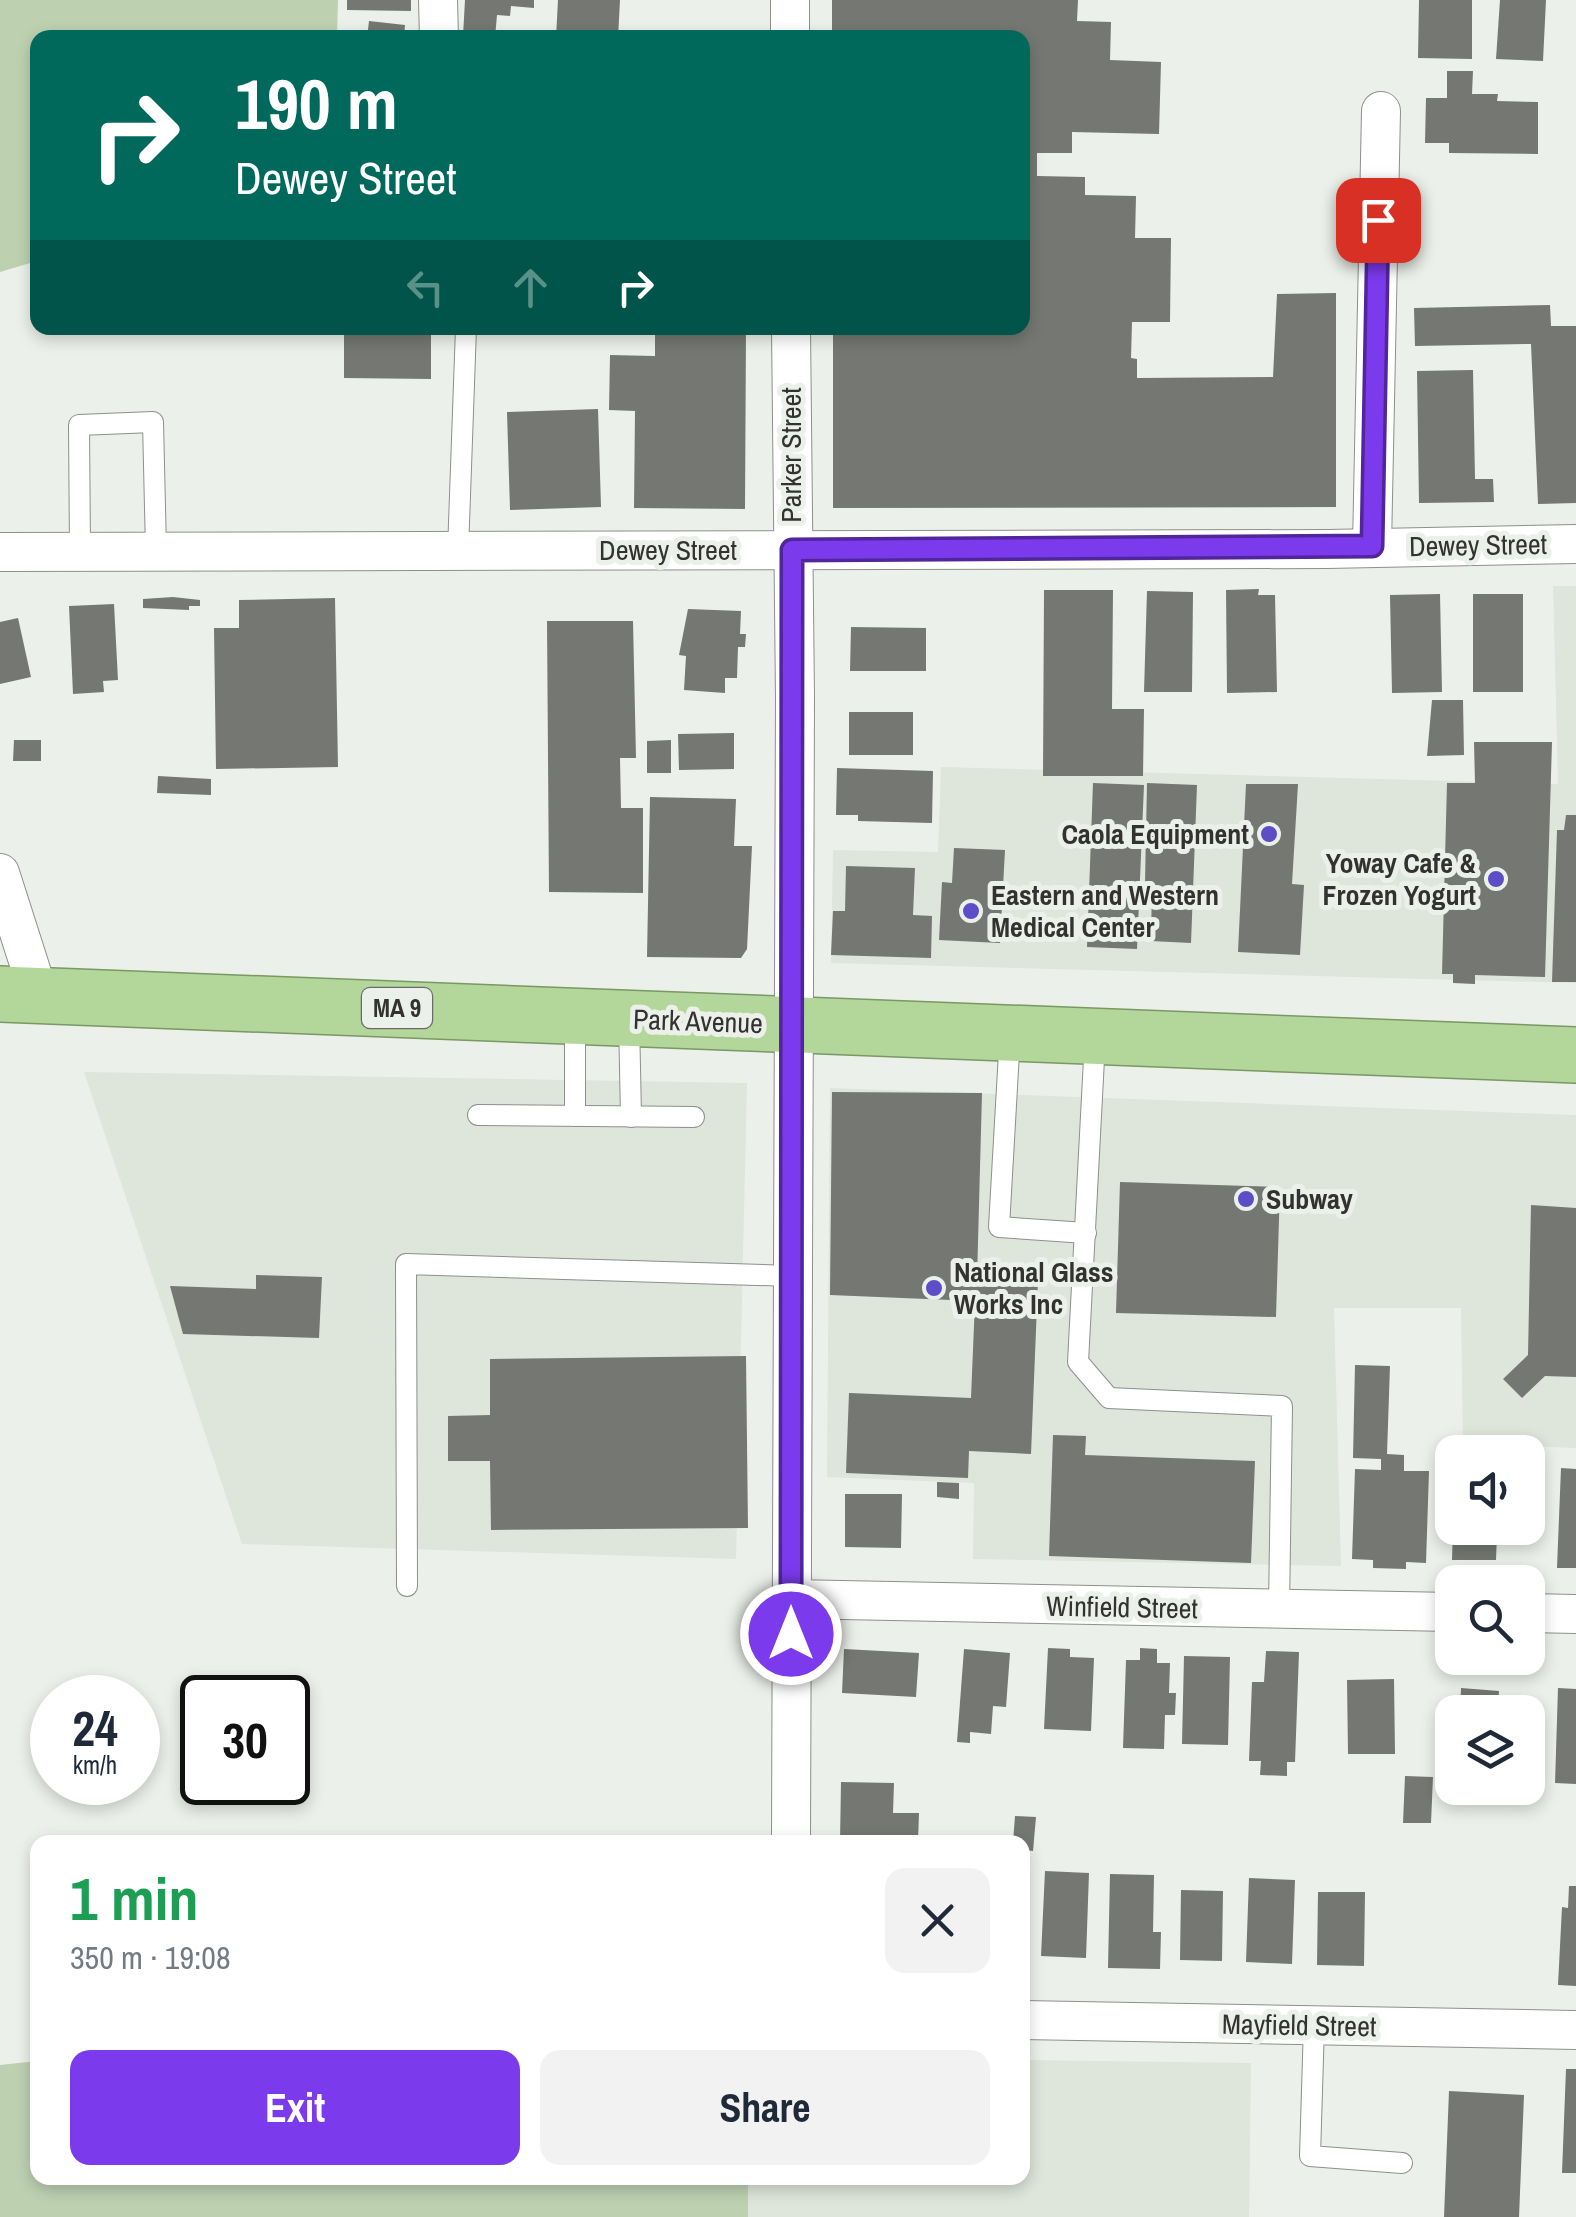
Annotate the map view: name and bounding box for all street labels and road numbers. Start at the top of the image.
street label: Parker Street [772,387,810,523]
street label: Dewey Street [1409,525,1547,565]
street label: Dewey Street [599,531,737,569]
road number: MA 9 [362,988,432,1028]
street label: Park Avenue [632,1000,764,1042]
street label: Winfield Street [1046,1587,1198,1627]
street label: Mayfield Street [1221,2005,1377,2045]

